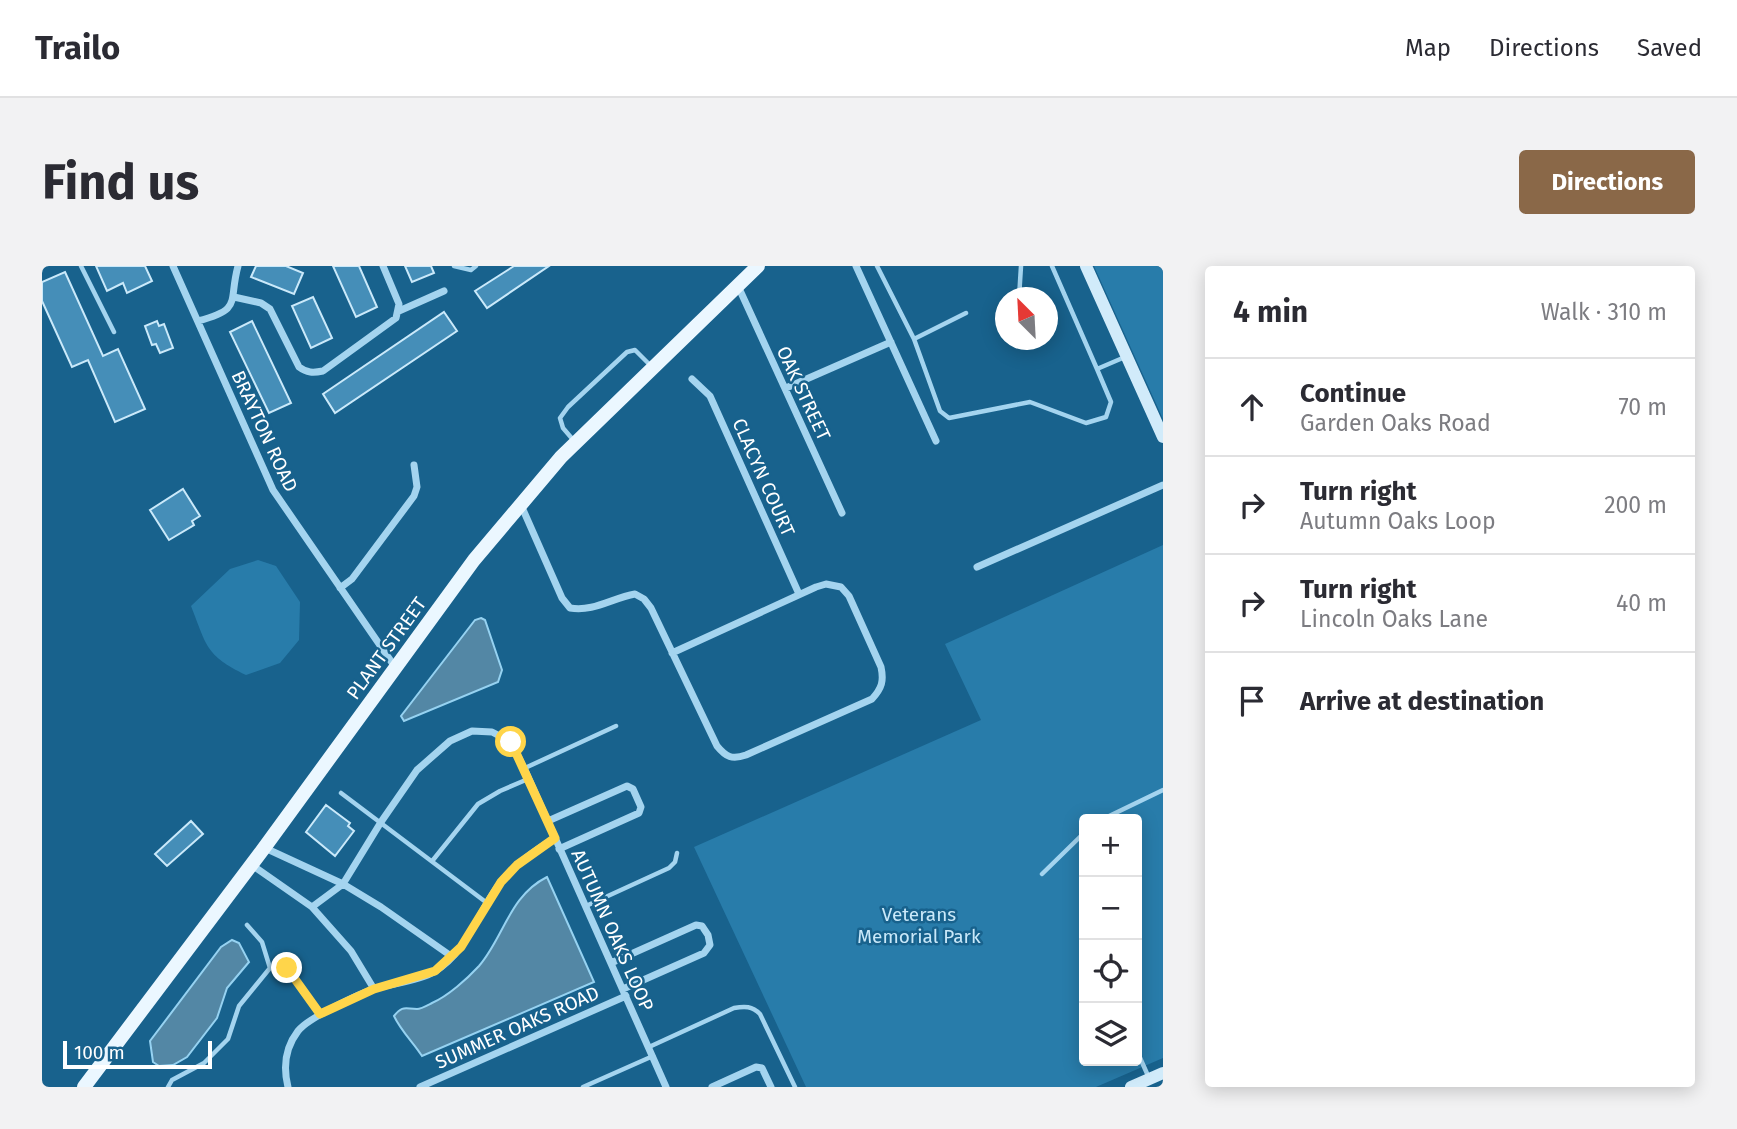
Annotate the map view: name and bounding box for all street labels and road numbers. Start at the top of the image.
street label: OAK STREET [772,342,835,444]
street label: BRAYTON ROAD [226,367,303,496]
street label: CLACYN COURT [727,415,800,540]
street label: PLANT STREET [342,593,431,704]
street label: AUTUMN OAKS LOOP [567,846,659,1015]
street label: SUMMER OAKS ROAD [432,981,603,1074]

